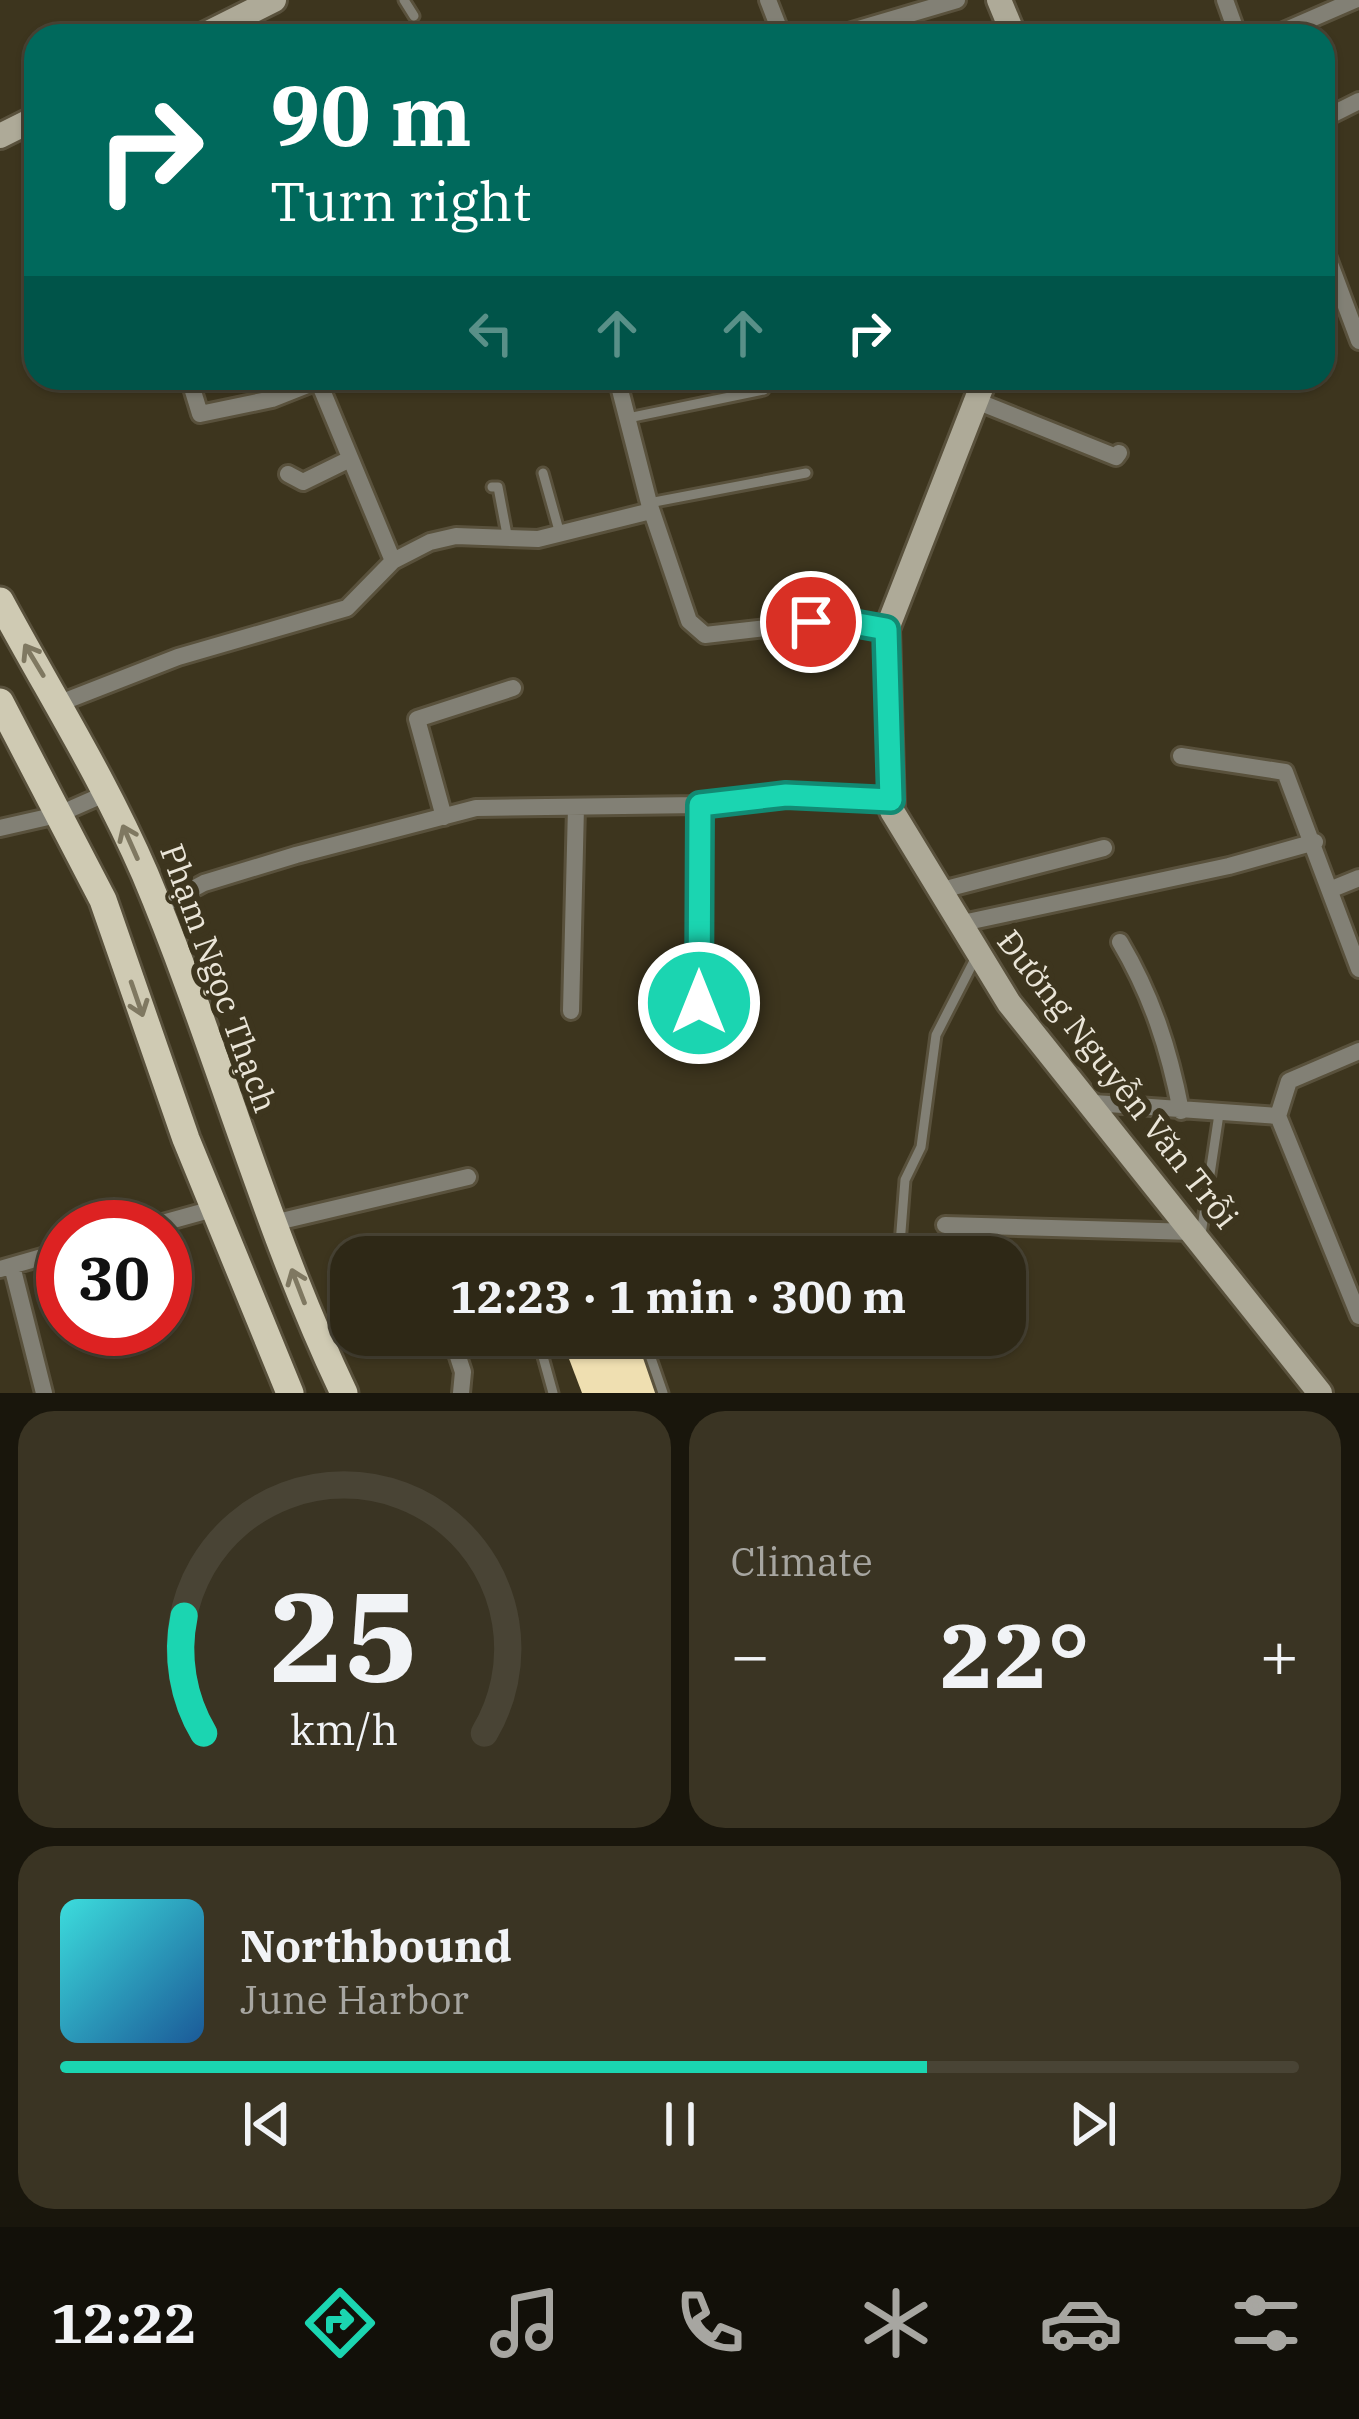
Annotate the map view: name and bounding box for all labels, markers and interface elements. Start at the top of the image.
text: 90 m [270,60,472,169]
icon: right [72,72,228,228]
text: Turn right [270,166,532,236]
icon: left [458,300,524,366]
icon: ahead [584,300,650,366]
icon: ahead [710,300,776,366]
icon: right [836,300,902,366]
pin [760,571,862,673]
icon: arrive [778,589,844,655]
one-way arrow [22,644,46,678]
one-way arrow [118,825,140,861]
street label: Phạm Ngọc Thạch [151,838,288,1118]
street label: Đường Nguyễn Văn Trỗi [988,921,1248,1237]
position arrow [636,940,762,1066]
one-way arrow [128,979,149,1016]
speed limit sign: 30 [36,1200,192,1356]
text: 12:23 · 1 min · 300 m [450,1267,906,1325]
one-way arrow [285,1268,307,1305]
text: Climate [731,1536,873,1587]
text: 25 [269,1554,419,1716]
text: 22° [940,1596,1090,1713]
text: − [731,1611,770,1697]
text: + [1259,1611,1299,1697]
text: km/h [290,1700,398,1756]
text: Northbound [240,1916,512,1974]
text: June Harbor [240,1974,469,2025]
icon: previous [234,2091,300,2157]
icon: pause [647,2091,713,2157]
icon: next [1060,2091,1126,2157]
icon: directions [298,2281,382,2365]
icon: music [483,2281,567,2365]
icon: phone [668,2281,752,2365]
icon: climate [854,2281,938,2365]
icon: car [1039,2281,1123,2365]
icon: filters [1224,2281,1308,2365]
text: 12:22 [51,2288,197,2358]

